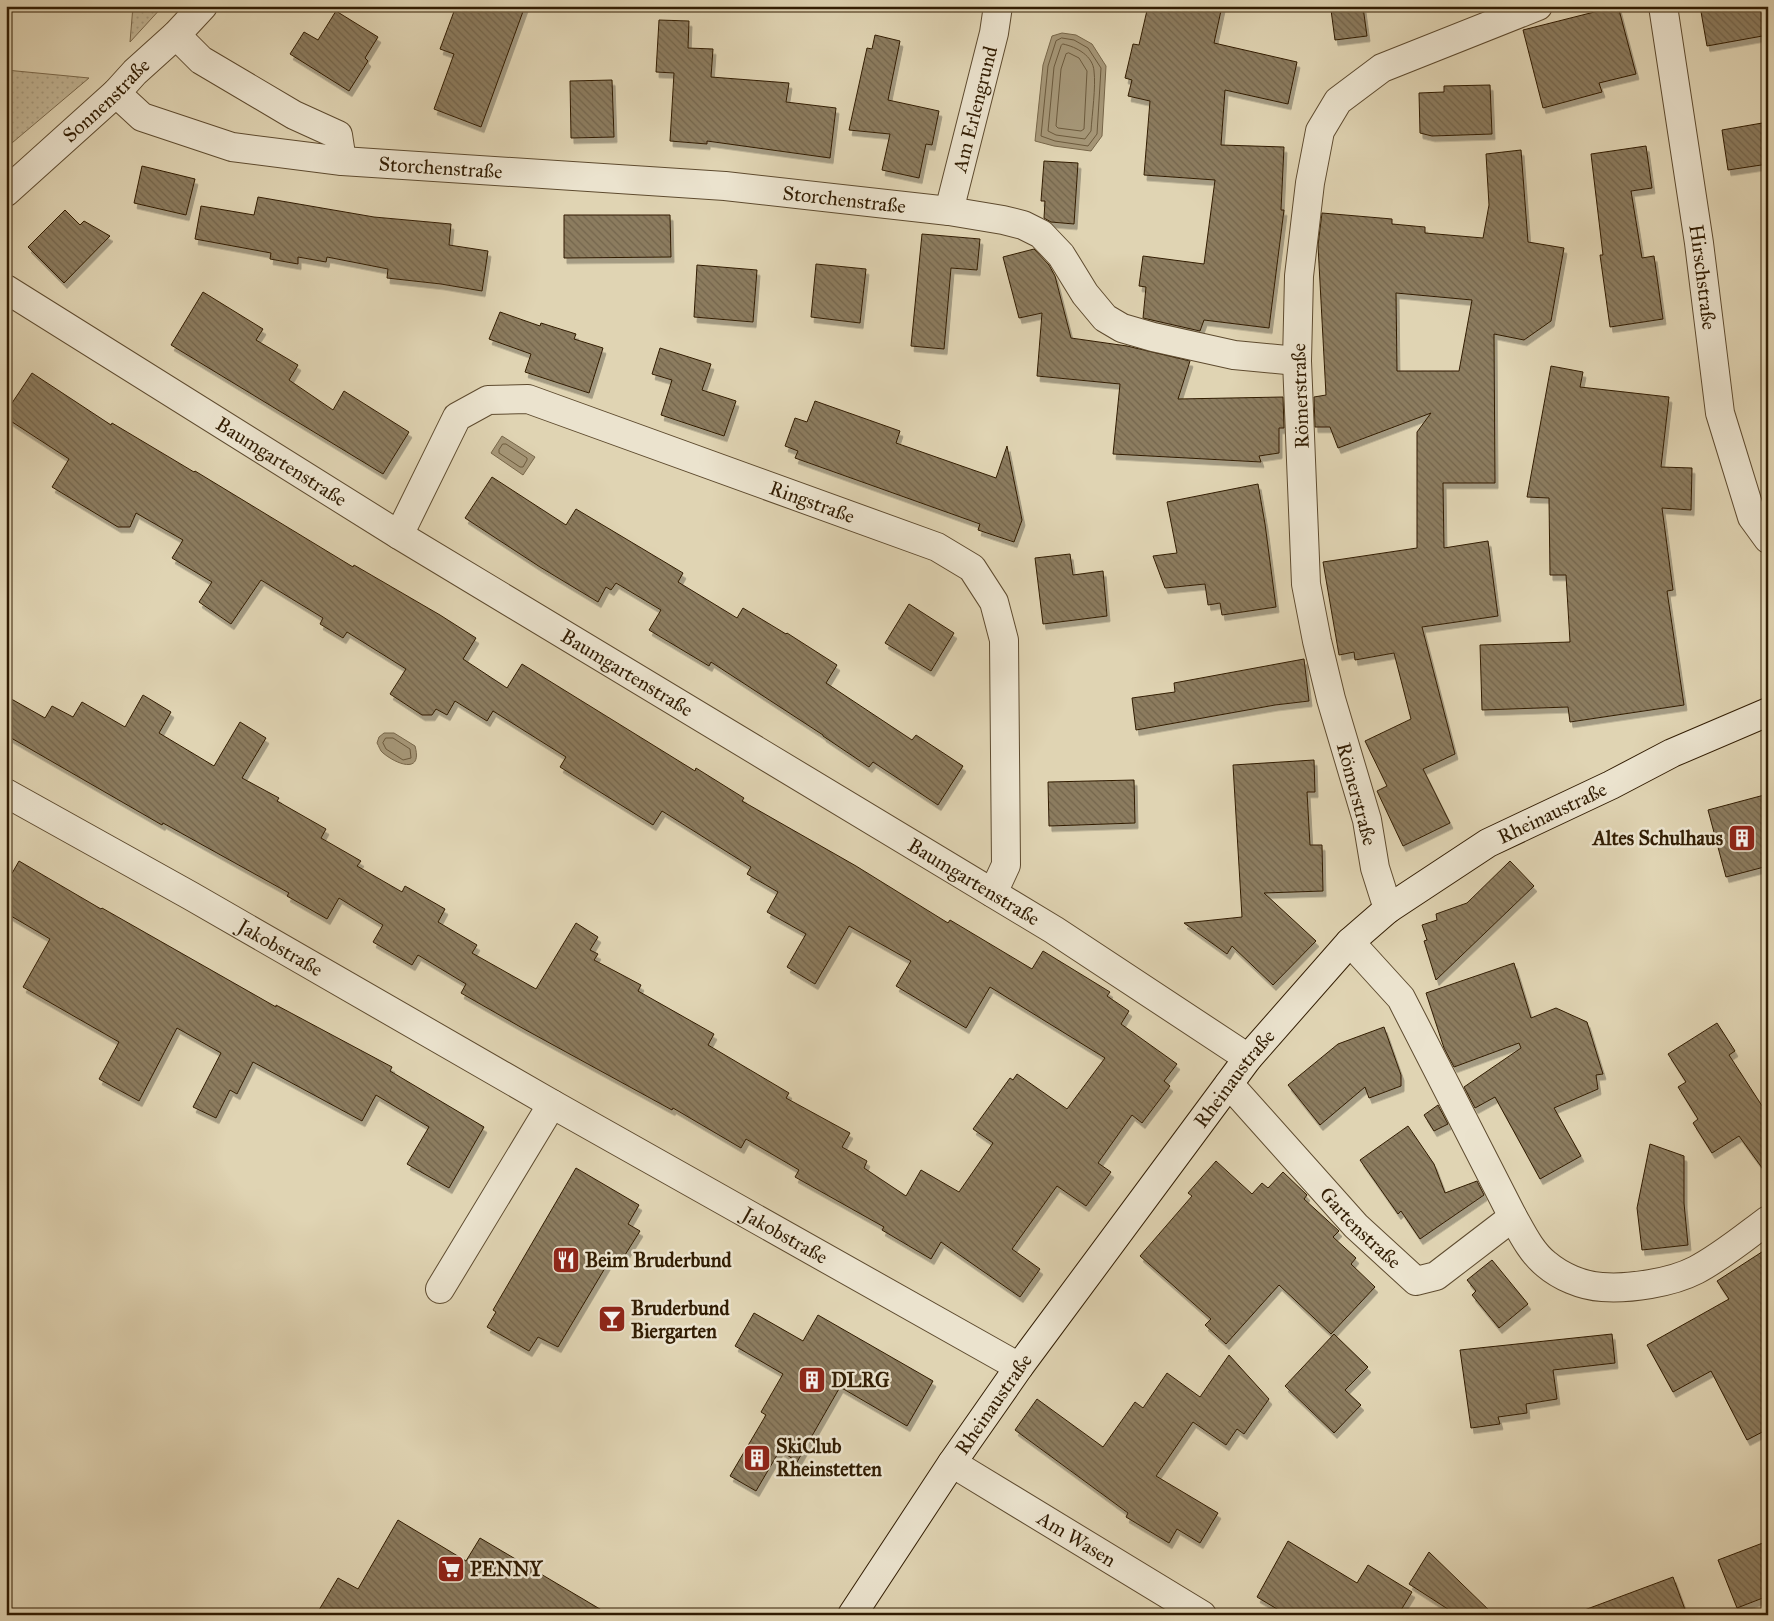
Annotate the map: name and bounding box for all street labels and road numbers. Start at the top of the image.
street label: Am Erlengrund [947,44,1002,176]
street label: Sonnenstraße [58,53,155,147]
street label: Storchenstraße [378,151,503,183]
street label: Storchenstraße [781,181,907,218]
street label: Hirschstraße [1684,223,1722,331]
street label: Römerstraße [1286,343,1314,449]
street label: Baumgartenstraße [212,412,351,511]
street label: Ringstraße [766,475,858,528]
street label: Baumgartenstraße [557,624,697,721]
street label: Römerstraße [1332,740,1382,848]
street label: Rheinaustraße [1494,777,1610,849]
street label: Baumgartenstraße [904,833,1044,931]
street label: Jakobstraße [231,913,327,981]
street label: Rheinaustraße [1189,1024,1280,1132]
street label: Gartenstraße [1315,1182,1406,1274]
street label: Jakobstraße [736,1201,832,1269]
street label: Rheinaustraße [950,1349,1037,1459]
street label: Am Wasen [1032,1505,1121,1572]

